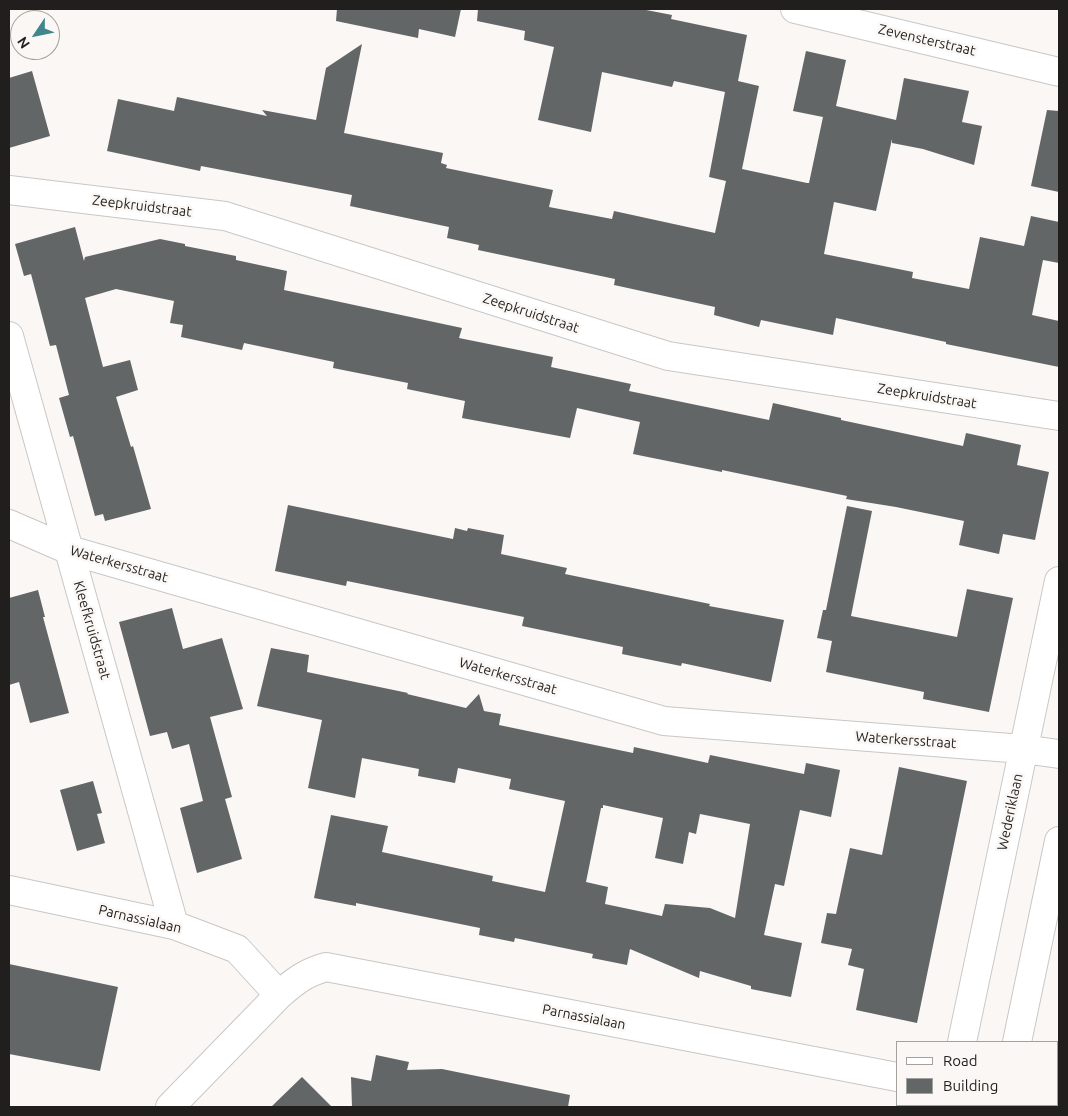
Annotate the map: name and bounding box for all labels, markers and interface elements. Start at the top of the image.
north arrow [10,10,60,60]
street label: Zevensterstraat [877,21,977,59]
text: N [14,34,33,52]
street label: Zeepkruidstraat [91,192,193,220]
street label: Zeepkruidstraat [481,290,581,336]
street label: Zeepkruidstraat [876,380,978,412]
street label: Waterkersstraat [68,542,170,586]
street label: Kleefkruidstraat [70,579,114,681]
street label: Waterkersstraat [457,654,559,698]
street label: Waterkersstraat [855,728,957,752]
street label: Wederiklaan [994,772,1026,852]
street label: Parnassialaan [97,901,183,937]
street label: Parnassialaan [541,1001,627,1033]
legend [896,1041,1058,1106]
text: Road [943,1052,978,1069]
text: Building [943,1077,998,1094]

